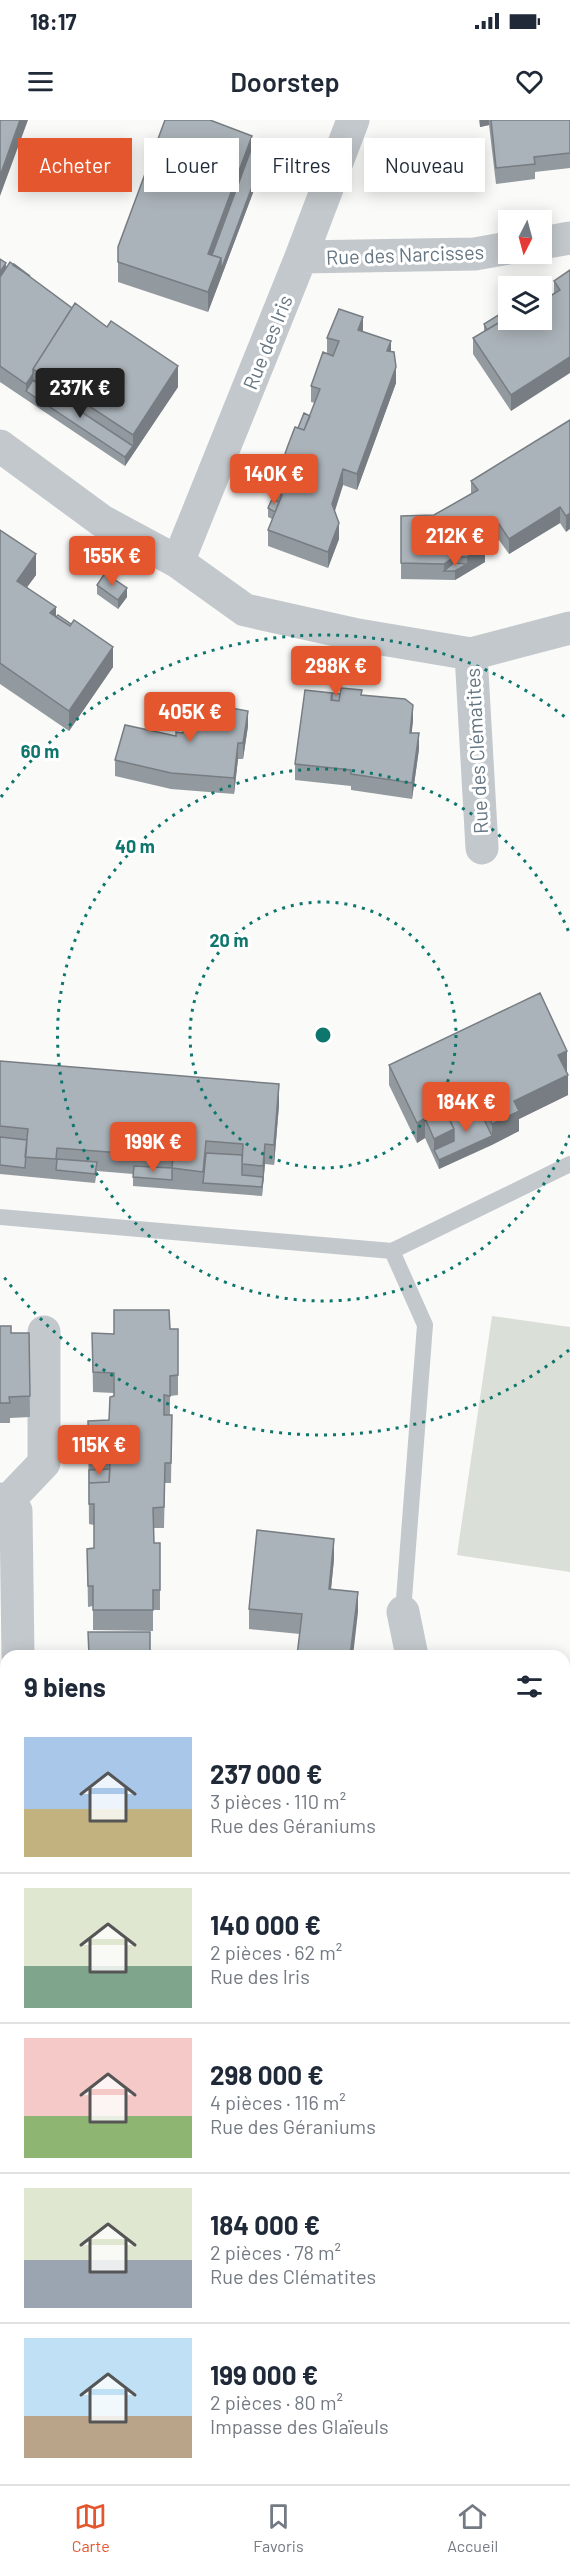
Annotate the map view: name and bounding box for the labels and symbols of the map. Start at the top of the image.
north arrow [498,210,552,264]
street label: Rue des Narcisses [326,239,484,269]
street label: Rue des Iris [237,291,297,393]
pin: 237K € [31,368,129,419]
pin: 140K € [225,454,323,505]
pin: 212K € [406,516,504,567]
pin: 155K € [63,536,161,587]
pin: 298K € [287,646,385,697]
street label: Rue des Clématites [460,667,492,835]
pin: 405K € [141,692,239,743]
text: 60 m [21,740,59,762]
text: 40 m [115,835,155,857]
text: 20 m [210,929,248,951]
centre of rings [313,1025,333,1045]
pin: 184K € [417,1082,515,1133]
pin: 199K € [104,1122,202,1173]
pin: 115K € [50,1425,148,1476]

